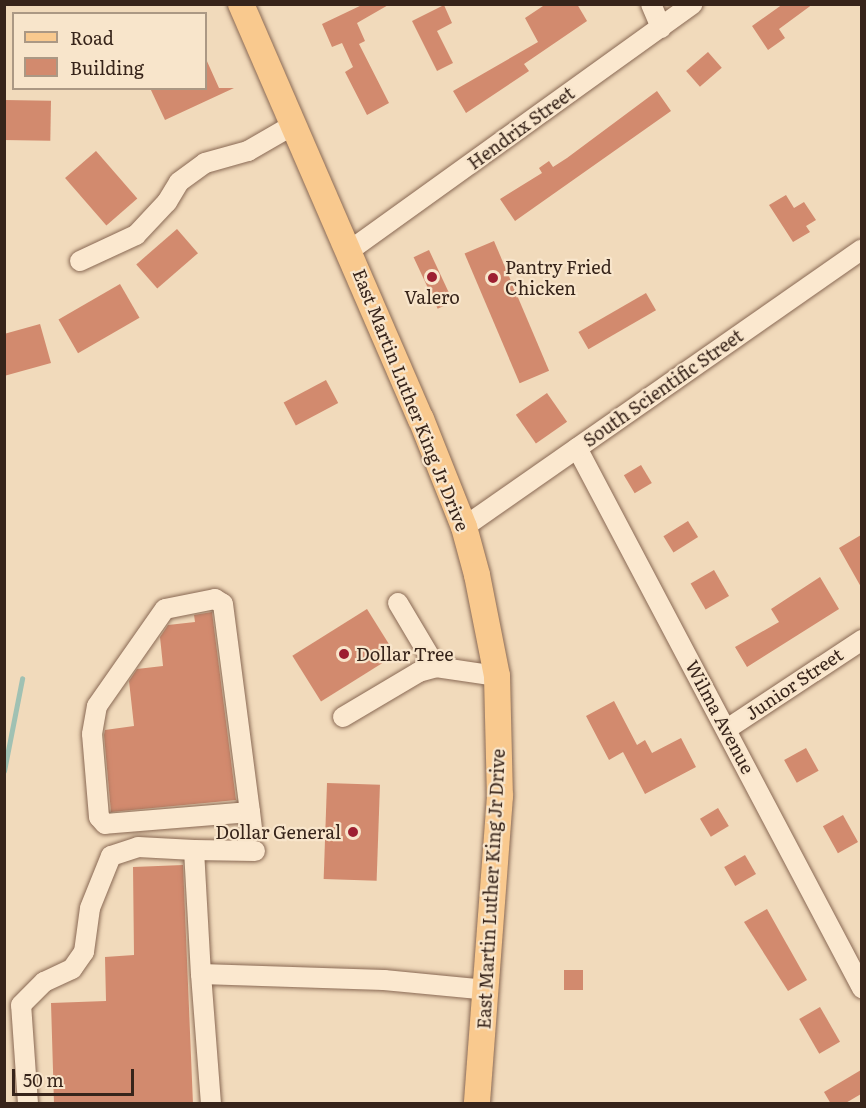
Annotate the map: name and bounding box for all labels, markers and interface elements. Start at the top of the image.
legend [12,12,207,90]
text: Road [70,24,114,51]
text: Building [70,54,144,81]
street label: Hendrix Street [463,82,579,174]
place label: Pantry Fried Chicken [505,257,612,300]
street label: East Martin Luther King Jr Drive [348,266,474,534]
marker: Valero [425,270,439,284]
marker: Pantry Fried Chicken [486,271,500,285]
place label: Valero [404,286,460,308]
street label: South Scientific Street [579,325,747,451]
place label: Dollar Tree [356,643,454,665]
street label: Junior Street [741,644,847,724]
marker: Dollar Tree [337,647,351,661]
street label: Wilma Avenue [681,657,759,777]
street label: East Martin Luther King Jr Drive [473,748,509,1030]
place label: Dollar General [215,821,341,843]
marker: Dollar General [346,825,360,839]
scale bar [15,1057,136,1095]
text: 50 m [23,1066,64,1093]

